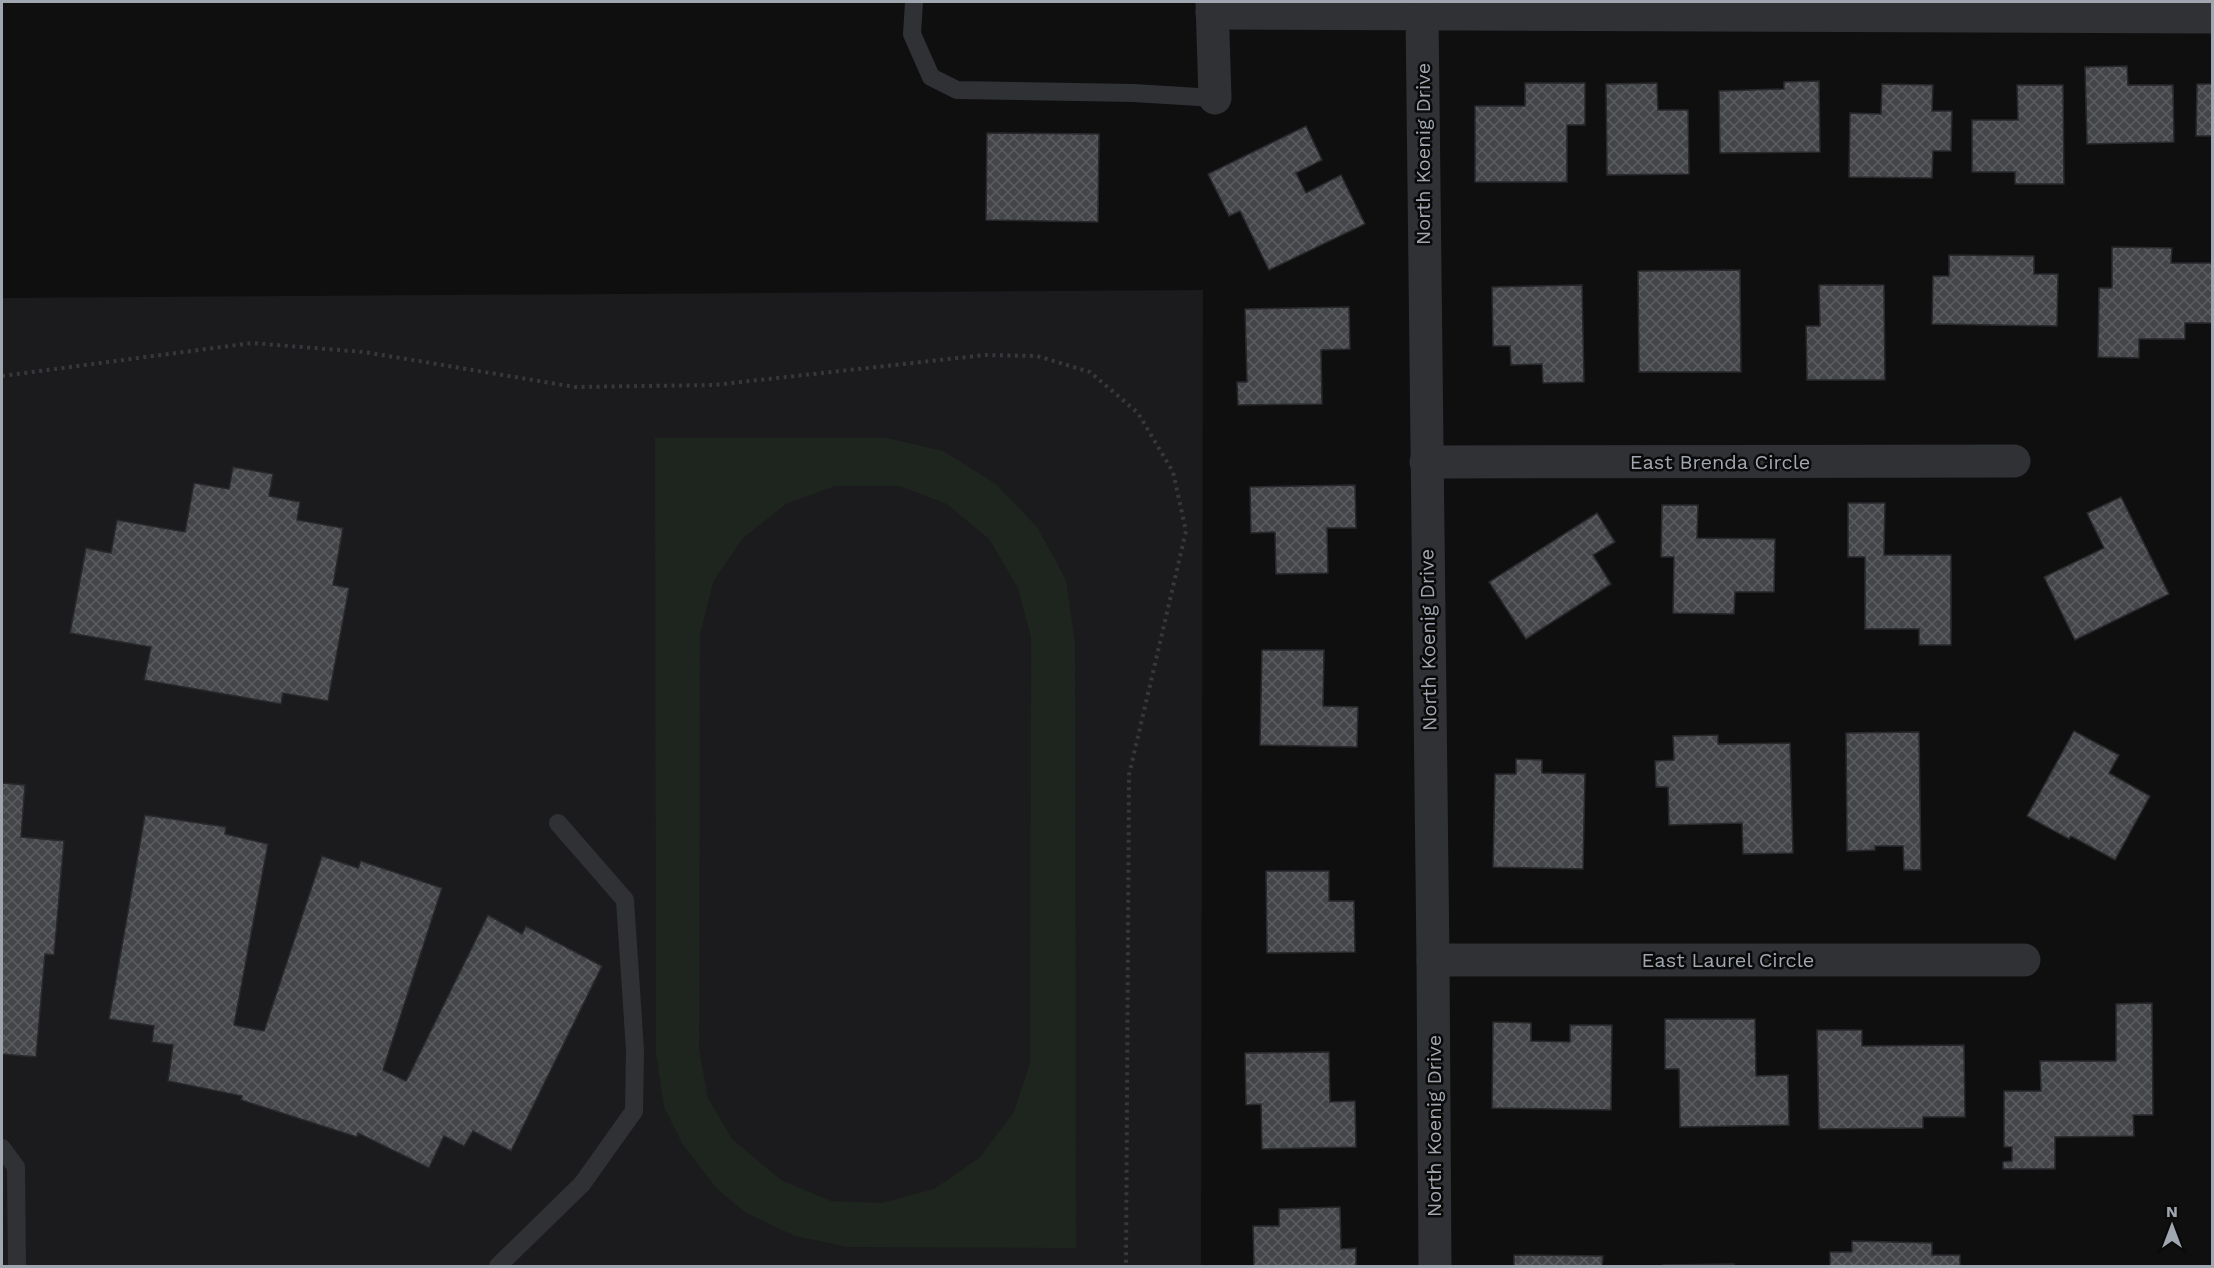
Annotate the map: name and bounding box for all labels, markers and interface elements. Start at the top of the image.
street label: North Koenig Drive [1411,63,1435,245]
street label: East Brenda Circle [1630,450,1810,474]
street label: North Koenig Drive [1414,549,1442,731]
street label: East Laurel Circle [1642,948,1814,972]
street label: North Koenig Drive [1422,1035,1446,1217]
north arrow [2142,1196,2202,1256]
text: N [2166,1202,2178,1221]

